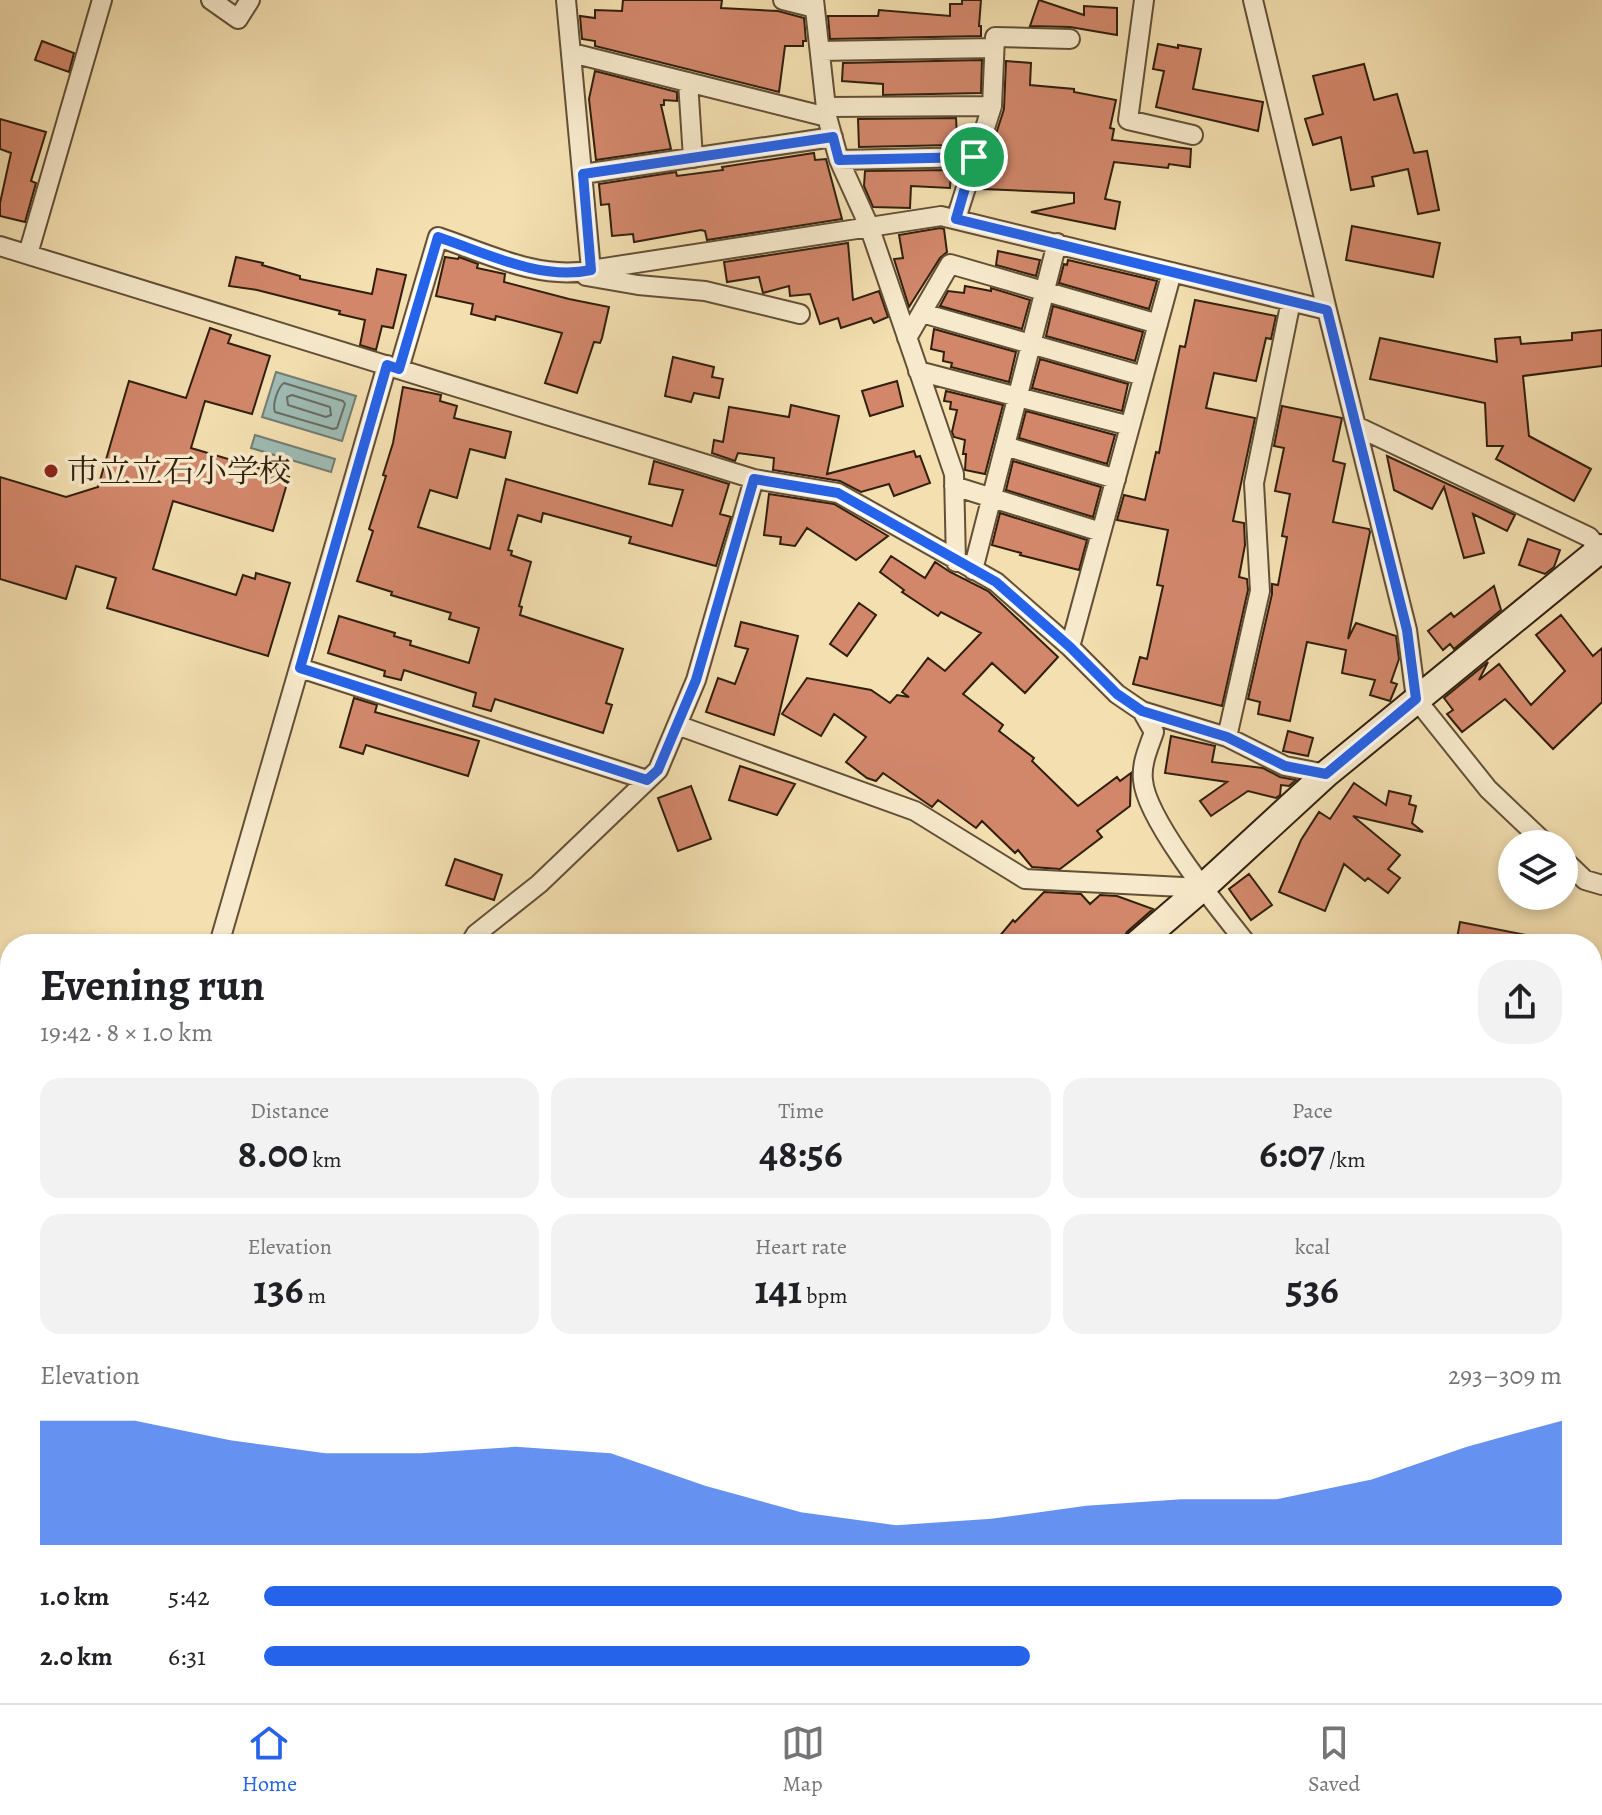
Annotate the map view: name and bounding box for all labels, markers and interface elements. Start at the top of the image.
pin [940,123,1008,191]
icon: arrive [952,135,996,179]
place label: 市立立石小学校 [67,449,291,493]
marker: 市立立石小学校 [42,462,60,480]
map controls [1498,830,1578,910]
button: layers [1498,830,1578,910]
text: Evening run [40,955,265,1015]
button: share [1478,960,1562,1044]
text: 19:42 · 8 × 1.0 km [40,1015,213,1050]
text: Distance [250,1096,329,1126]
text: Time [778,1096,824,1126]
text: Pace [1292,1096,1333,1126]
text: 8.00 [238,1126,308,1181]
text: 48:56 [759,1126,843,1181]
text: 6:07 [1259,1126,1325,1181]
text: km [308,1145,342,1175]
text: /km [1325,1145,1365,1175]
text: Elevation [247,1232,332,1262]
text: Heart rate [755,1232,847,1262]
text: kcal [1295,1232,1330,1262]
text: 136 [253,1262,303,1317]
text: 141 [755,1262,802,1317]
text: 536 [1286,1262,1339,1317]
text: m [303,1281,326,1311]
text: bpm [802,1281,847,1311]
text: Elevation [40,1358,140,1393]
text: 293–309 m [1448,1358,1562,1393]
text: 1.0 km [40,1579,109,1614]
text: 5:42 [168,1579,210,1614]
text: 2.0 km [40,1639,113,1674]
text: 6:31 [168,1639,206,1674]
tab: Home [242,1721,297,1799]
tab: Map [781,1721,825,1799]
tab: Saved [1308,1721,1360,1799]

